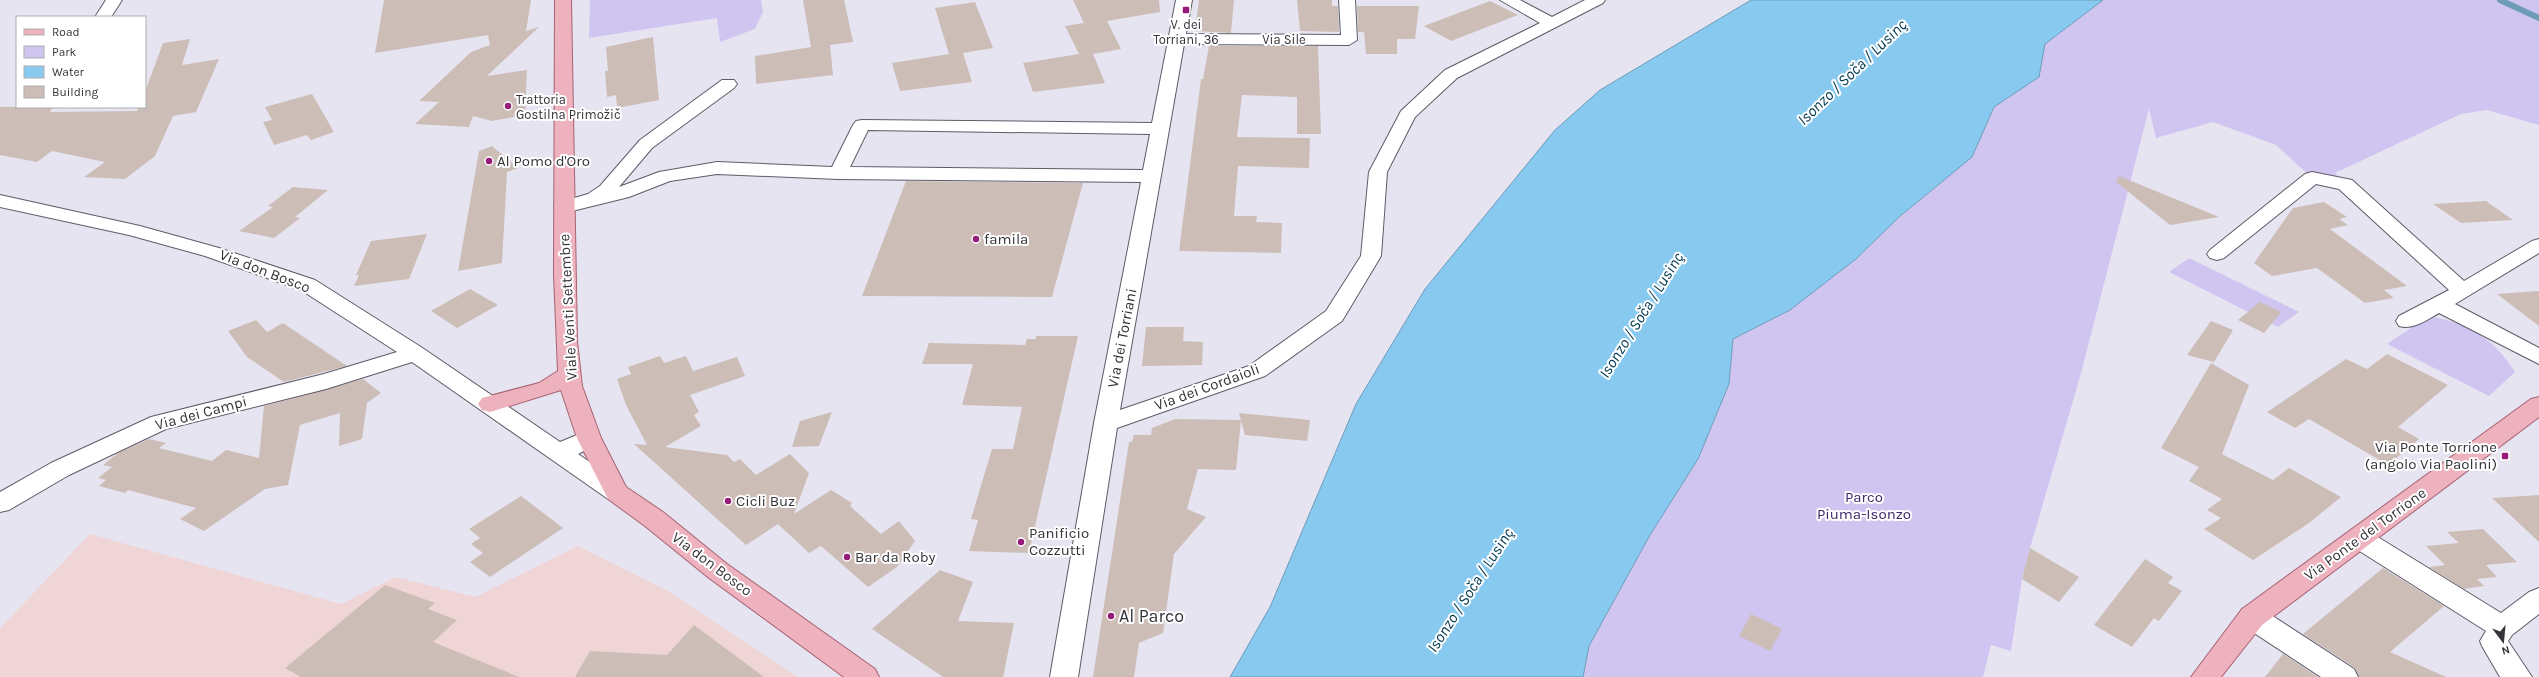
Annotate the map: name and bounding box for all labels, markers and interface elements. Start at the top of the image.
marker: V. dei Torriani, 36 [1181,5,1191,15]
water label: Isonzo / Soča / Lusinç [1793,15,1911,129]
legend [16,16,146,108]
place label: V. dei Torriani, 36 [1153,17,1219,47]
text: Road [52,25,80,39]
street label: Via Sile [1262,32,1306,47]
text: Park [52,45,77,59]
text: Water [52,65,85,79]
text: Building [52,85,99,99]
place label: Trattoria Gostilna Primožič [516,92,621,122]
marker: Trattoria Gostilna Primožič [503,101,513,111]
place label: Al Pomo d'Oro [497,152,590,170]
marker: Al Pomo d'Oro [484,156,494,166]
place label: famila [984,230,1028,248]
street label: Viale Venti Settembre [555,233,581,381]
marker: famila [971,234,981,244]
street label: Via don Bosco [217,245,313,297]
water label: Isonzo / Soča / Lusinç [1595,248,1688,381]
street label: Via dei Torriani [1104,287,1140,389]
street label: Via dei Cordaioli [1152,360,1262,414]
street label: Via dei Campi [153,392,249,434]
place label: Via Ponte Torrione (angolo Via Paolini) [2365,438,2497,473]
marker: Via Ponte Torrione (angolo Via Paolini) [2500,451,2510,461]
street label: Via Ponte del Torrione [2301,484,2429,584]
park label: Parco Piuma-Isonzo [1817,488,1911,523]
place label: Cicli Buz [736,492,795,510]
marker: Cicli Buz [723,496,733,506]
place label: Panificio Cozzutti [1029,524,1089,559]
water label: Isonzo / Soča / Lusinç [1423,524,1518,656]
street label: Via don Bosco [668,528,756,600]
marker: Panificio Cozzutti [1016,537,1026,547]
place label: Bar da Roby [855,548,936,566]
marker: Bar da Roby [842,552,852,562]
place label: Al Parco [1119,605,1184,627]
marker: Al Parco [1106,611,1116,621]
north arrow [2483,621,2523,661]
text: N [2500,643,2511,657]

